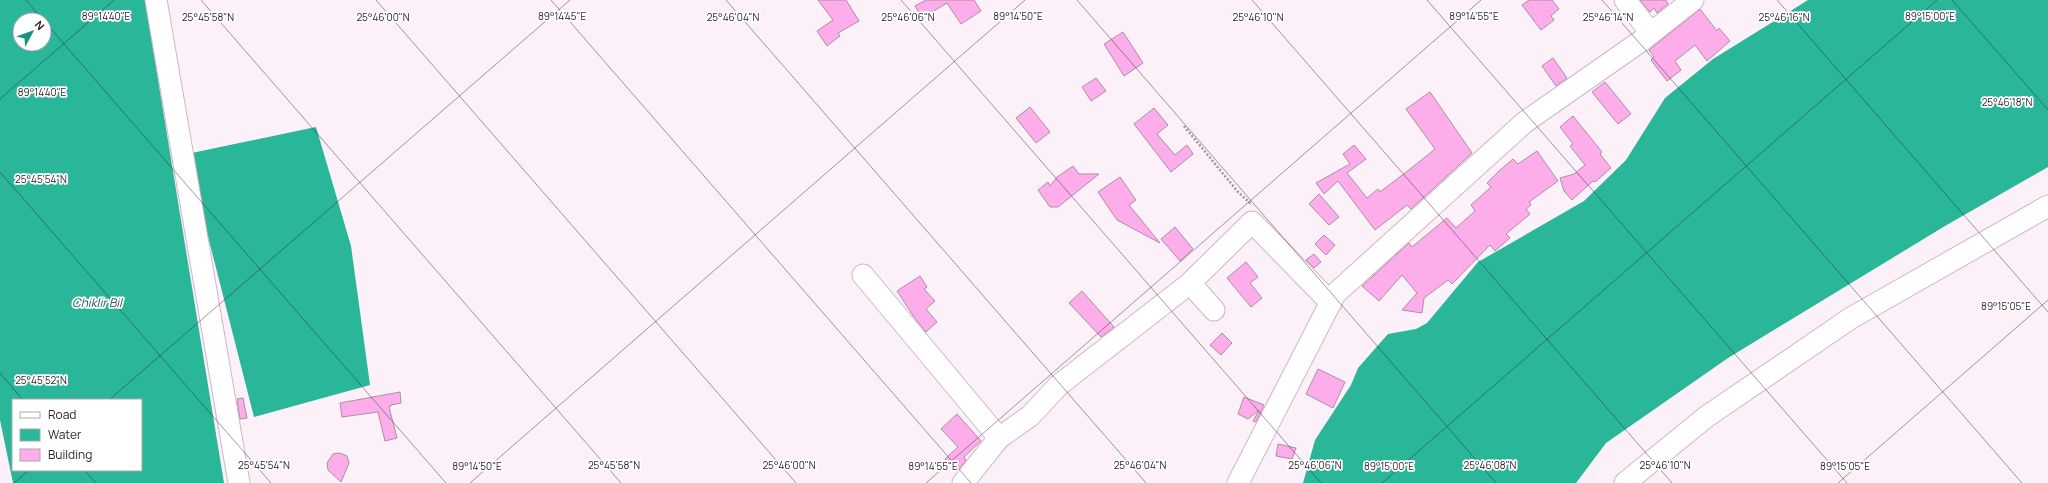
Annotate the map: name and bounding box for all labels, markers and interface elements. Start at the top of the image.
text: 89°14'40"E [82,9,131,23]
text: 89°14'45"E [538,9,586,23]
text: 89°14'50"E [993,9,1043,23]
text: 89°14'55"E [1449,9,1499,23]
text: 89°15'00"E [1905,9,1955,23]
text: 25°45'58"N [182,10,234,24]
text: 25°46'00"N [356,10,410,24]
text: 25°46'04"N [707,10,759,24]
text: 25°46'06"N [881,10,935,24]
text: 25°46'10"N [1233,10,1284,24]
text: 25°46'14"N [1583,10,1633,24]
text: 25°46'16"N [1758,10,1810,24]
north arrow [12,12,52,52]
text: N [32,17,48,33]
text: 89°14'40"E [18,85,67,99]
text: 25°46'18"N [1982,95,2032,109]
text: 25°45'54"N [15,172,67,186]
water label: Chiklir Bil [72,294,124,311]
text: 89°15'05"E [1981,299,2031,313]
text: 25°45'52"N [15,373,67,387]
legend [12,399,142,471]
text: Road [48,406,76,423]
text: Water [48,426,82,443]
text: Building [48,446,92,463]
text: 25°45'54"N [238,458,290,472]
text: 25°45'58"N [588,458,640,472]
text: 25°46'00"N [762,458,816,472]
text: 25°46'04"N [1114,458,1166,472]
text: 25°46'06"N [1288,458,1342,472]
text: 25°46'08"N [1464,458,1517,472]
text: 25°46'10"N [1640,458,1691,472]
text: 89°14'50"E [452,459,502,473]
text: 89°14'55"E [908,459,958,473]
text: 89°15'00"E [1364,459,1414,473]
text: 89°15'05"E [1820,459,1870,473]

